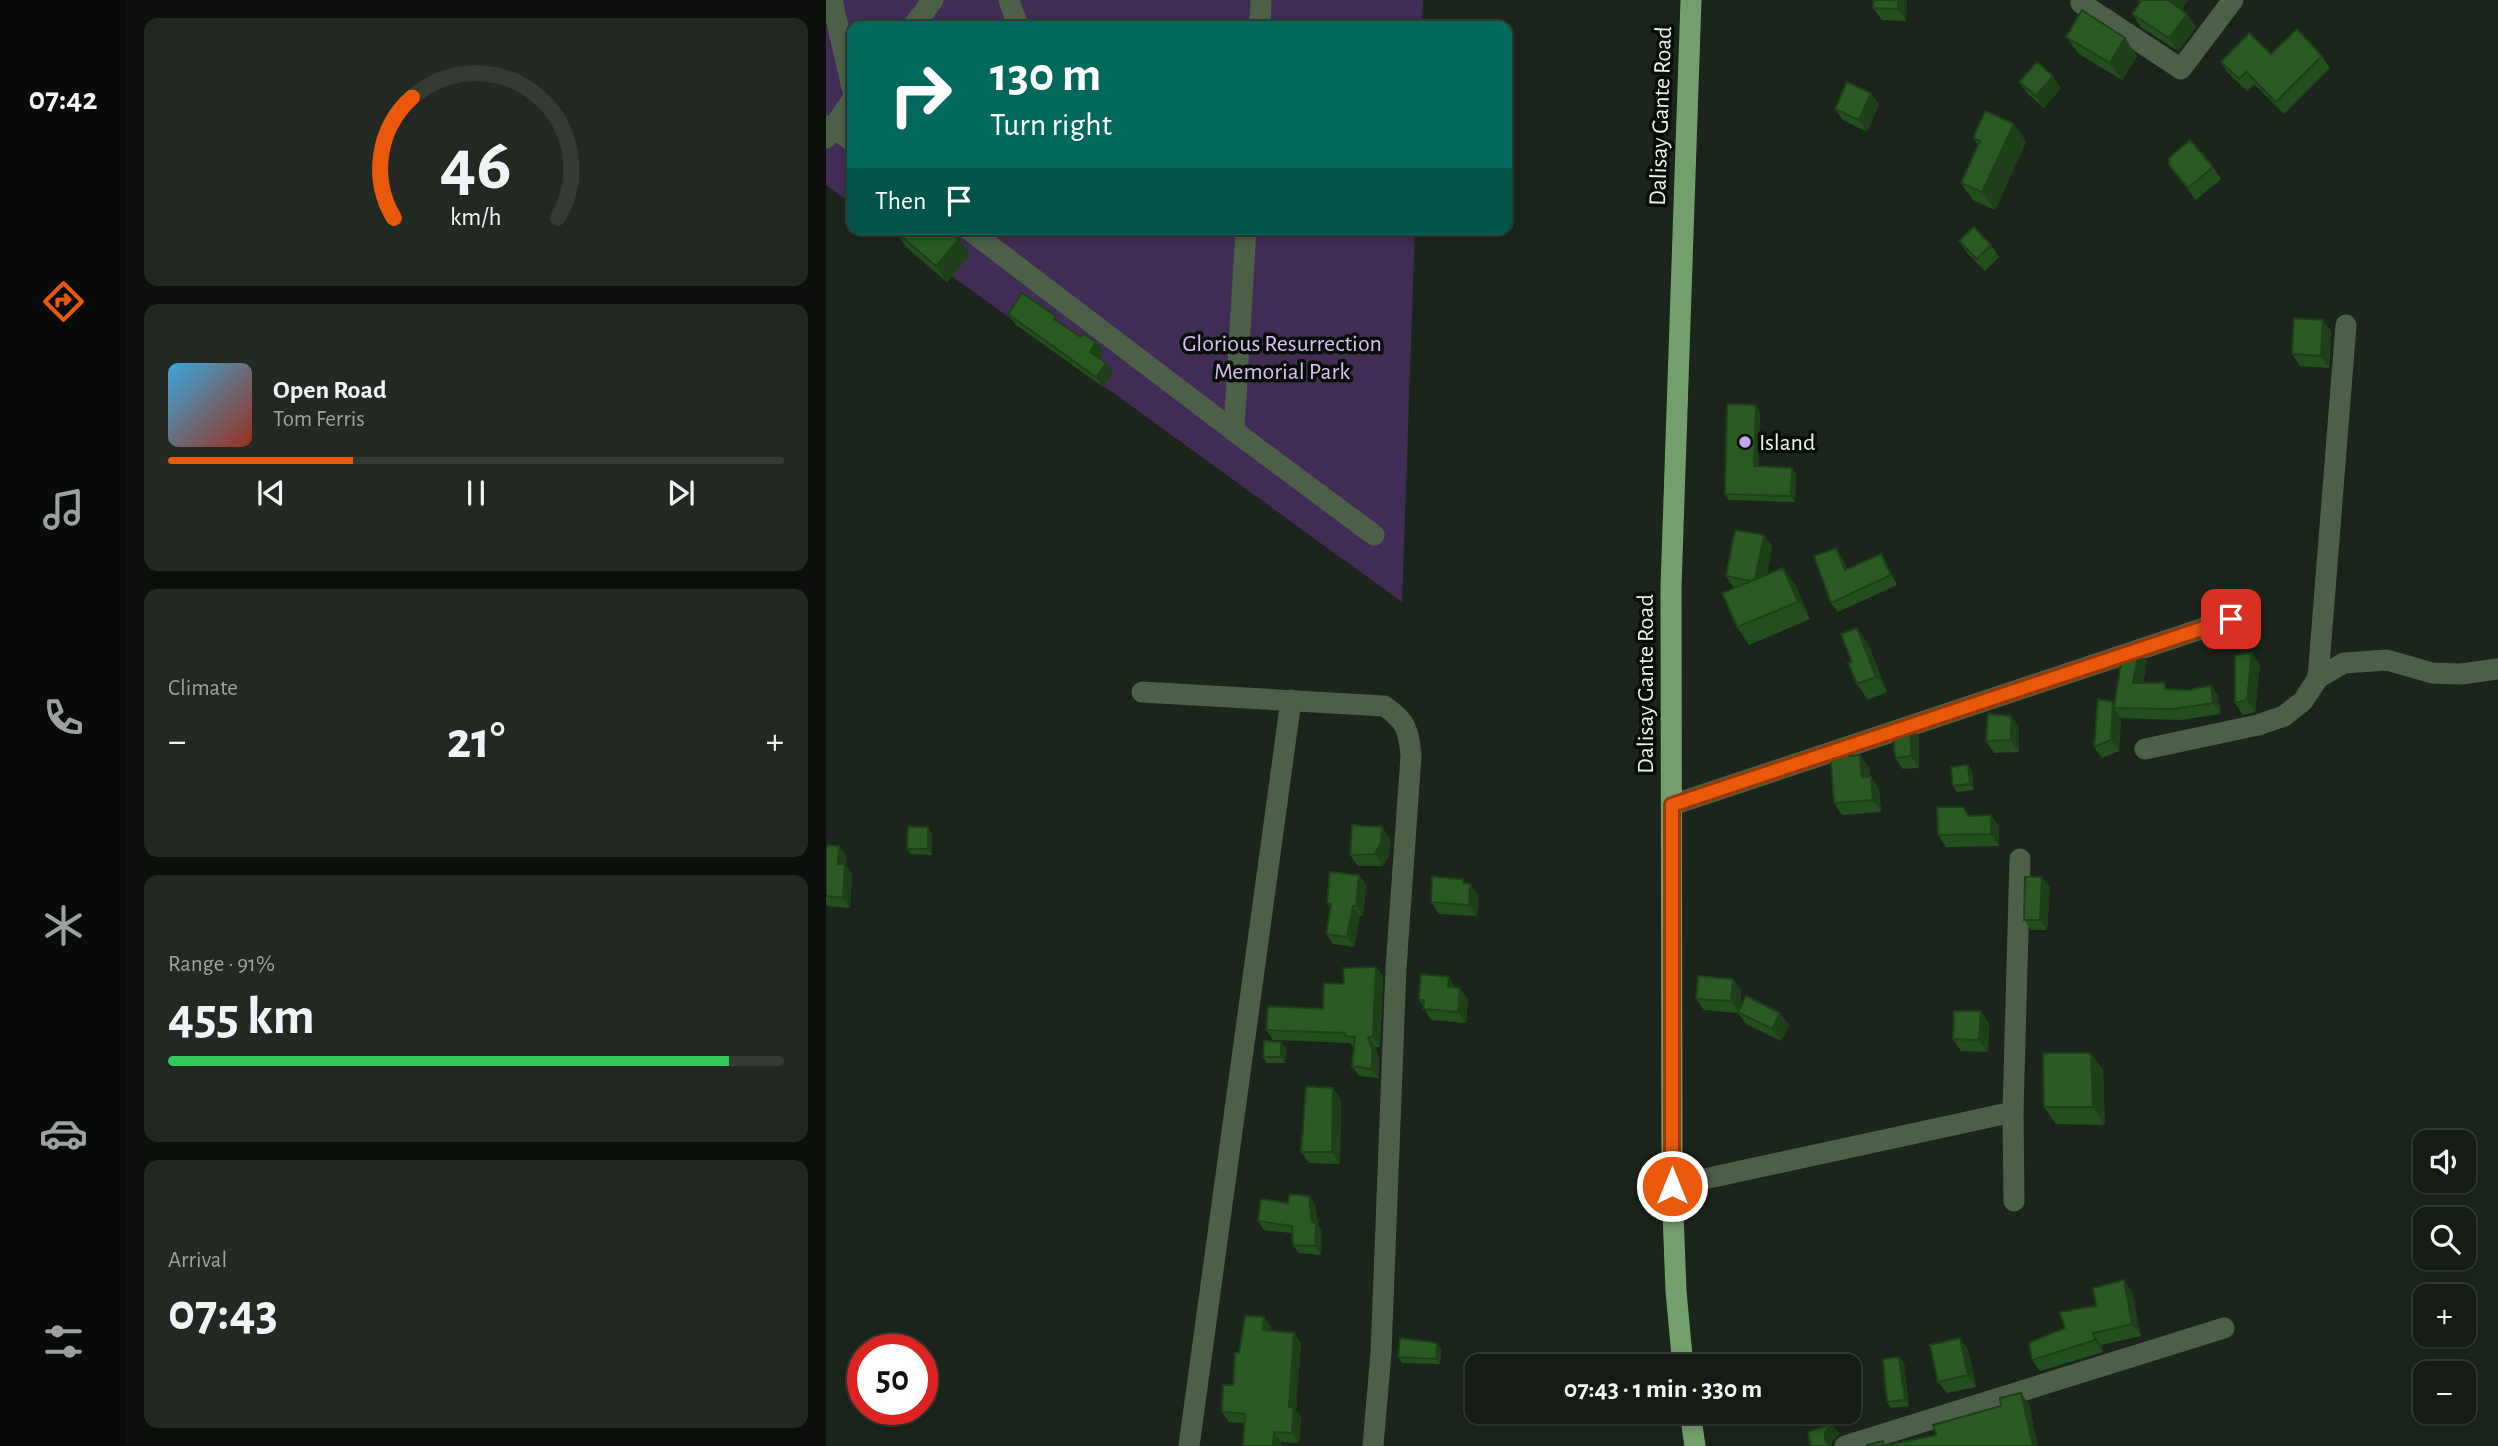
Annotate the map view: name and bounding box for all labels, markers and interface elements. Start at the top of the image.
street label: Dalisay Gante Road [1646,26,1676,206]
icon: right [875,49,966,140]
text: 130 m [990,51,1101,100]
text: 07:42 [29,83,98,115]
text: Turn right [990,109,1112,141]
text: 46 [440,130,512,203]
icon: arrive [940,182,978,220]
text: Then [875,188,926,214]
text: km/h [450,205,502,230]
icon: directions [39,277,88,326]
park label: Glorious Resurrection Memorial Park [1182,332,1382,384]
text: Open Road [273,377,387,403]
text: Tom Ferris [273,408,365,431]
place label: Island [1759,431,1815,455]
marker: Island [1737,434,1753,450]
icon: previous [252,474,290,512]
icon: pause [457,474,495,512]
icon: next [662,474,700,512]
icon: music [39,485,88,534]
pin [2201,589,2261,649]
street label: Dalisay Gante Road [1634,594,1658,774]
icon: arrive [2212,600,2250,638]
text: Climate [168,677,238,700]
icon: phone [39,693,88,742]
text: 21° [447,715,505,767]
text: − [168,723,186,761]
text: + [766,723,784,761]
icon: climate [39,901,88,950]
text: Range · 91% [168,953,275,976]
text: 455 km [168,991,315,1043]
icon: car [39,1109,88,1158]
map controls [2413,1130,2476,1424]
button: sound [2413,1130,2476,1193]
position arrow [1635,1149,1709,1223]
button: search [2413,1207,2476,1270]
text: Arrival [168,1249,227,1272]
button: + [2413,1284,2476,1347]
text: 07:43 [168,1287,278,1339]
icon: filters [39,1317,88,1366]
speed limit sign: 50 [847,1334,938,1425]
button: − [2413,1361,2476,1424]
text: 07:43 · 1 min · 330 m [1564,1376,1762,1402]

